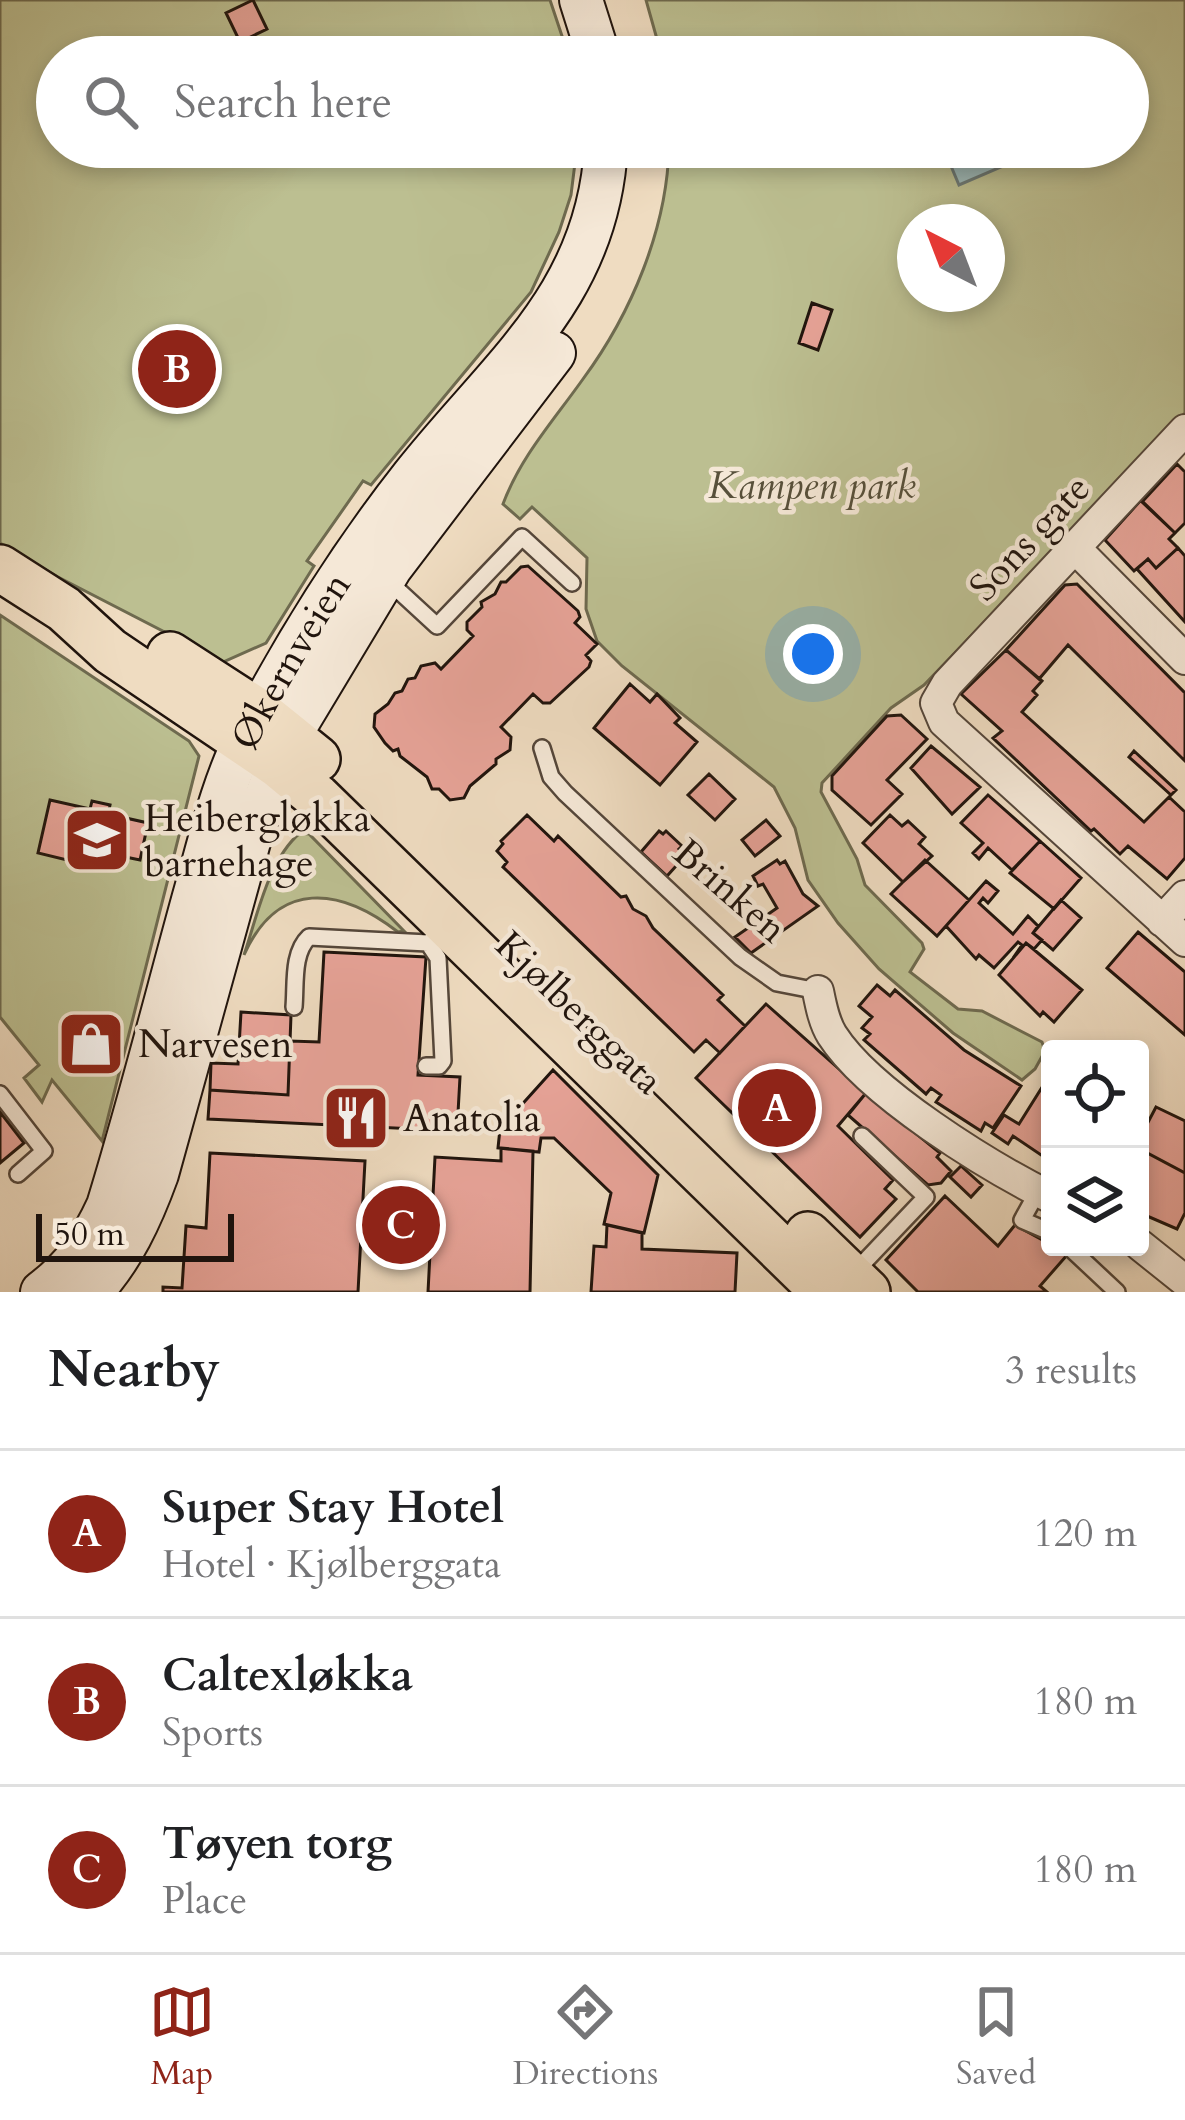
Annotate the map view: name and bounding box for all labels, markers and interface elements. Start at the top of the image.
search box [36,36,1149,168]
icon: search [78,69,144,135]
text: Search here [174,72,392,133]
north arrow [897,204,1005,312]
pin: B [138,324,216,414]
park label: Kampen park [708,459,916,512]
street label: Sons gate [958,463,1102,613]
street label: Økernveien [218,562,363,759]
your location [783,624,843,684]
place label: Heibergløkka barnehage [144,792,371,890]
school or university icon: Heibergløkka barnehage [62,805,132,875]
street label: Brinken [662,827,798,955]
street label: Kjølberggata [483,919,675,1107]
shop icon: Narvesen [56,1009,126,1079]
place label: Narvesen [138,1018,293,1071]
map controls [1041,1040,1149,1256]
button: locate [1041,1040,1149,1148]
pin: A [738,1063,816,1153]
restaurant icon: Anatolia [321,1083,391,1153]
place label: Anatolia [403,1092,541,1145]
button: layers [1041,1148,1149,1256]
pin: C [362,1180,440,1270]
scale bar [36,1208,234,1261]
text: 50 m [54,1212,125,1257]
text: Nearby [48,1335,220,1405]
text: 3 results [1005,1344,1137,1397]
text: Super Stay Hotel [162,1477,504,1538]
text: A [72,1507,102,1560]
text: 120 m [1034,1507,1137,1560]
text: Hotel · Kjølberggata [162,1538,501,1591]
text: Caltexløkka [162,1645,413,1706]
text: B [73,1675,101,1728]
text: 180 m [1034,1675,1137,1728]
text: Sports [162,1706,263,1759]
text: Tøyen torg [162,1813,392,1874]
text: C [72,1843,102,1896]
text: 180 m [1034,1843,1137,1896]
text: Place [162,1874,247,1927]
tab: Map [149,1979,215,2096]
tab: Directions [513,1979,658,2096]
tab: Saved [956,1979,1036,2096]

